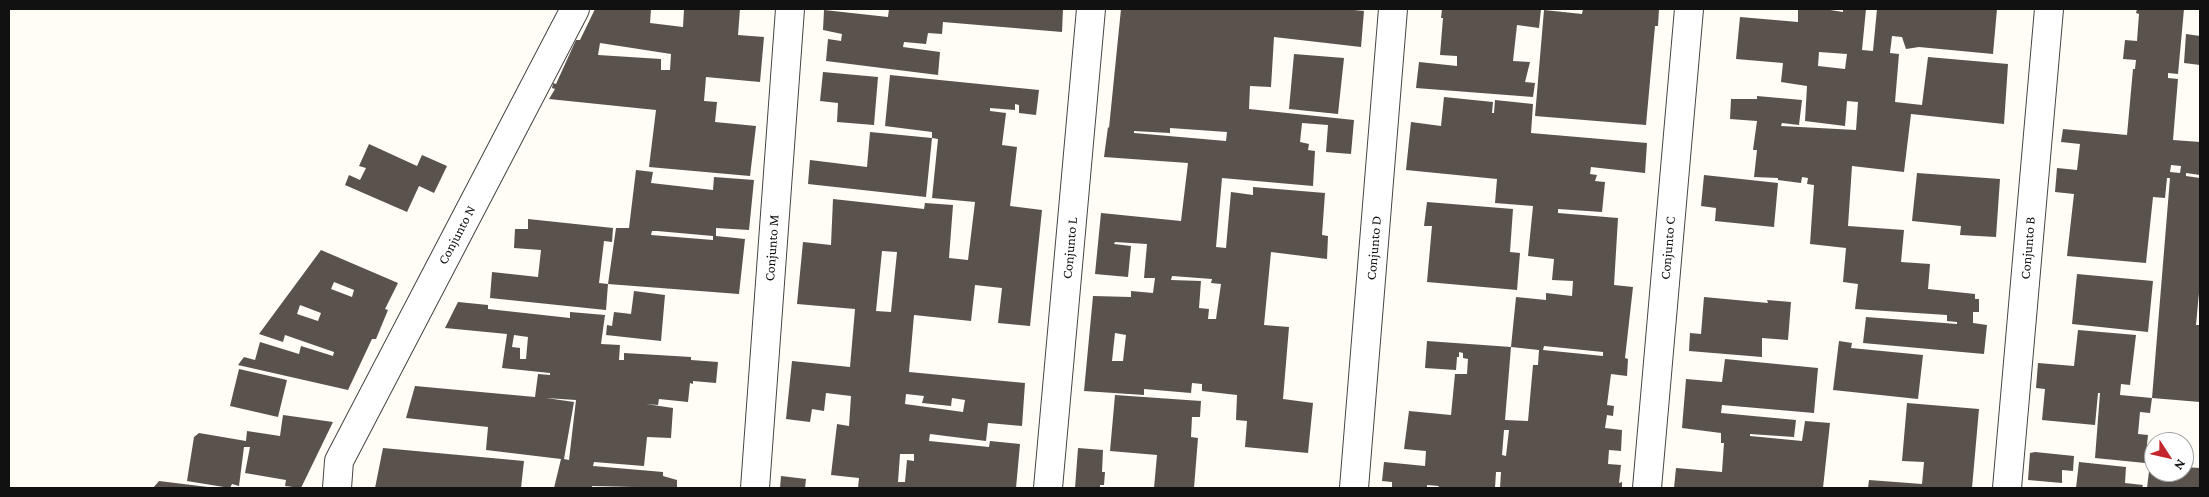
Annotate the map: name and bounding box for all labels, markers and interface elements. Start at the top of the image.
street label: Conjunto N [434,203,480,267]
street label: Conjunto M [761,214,783,282]
street label: Conjunto D [1363,215,1385,281]
street label: Conjunto L [1059,216,1081,280]
street label: Conjunto C [1657,216,1679,280]
street label: Conjunto B [2017,216,2039,280]
north arrow [2144,432,2194,482]
text: N [2171,457,2190,474]

